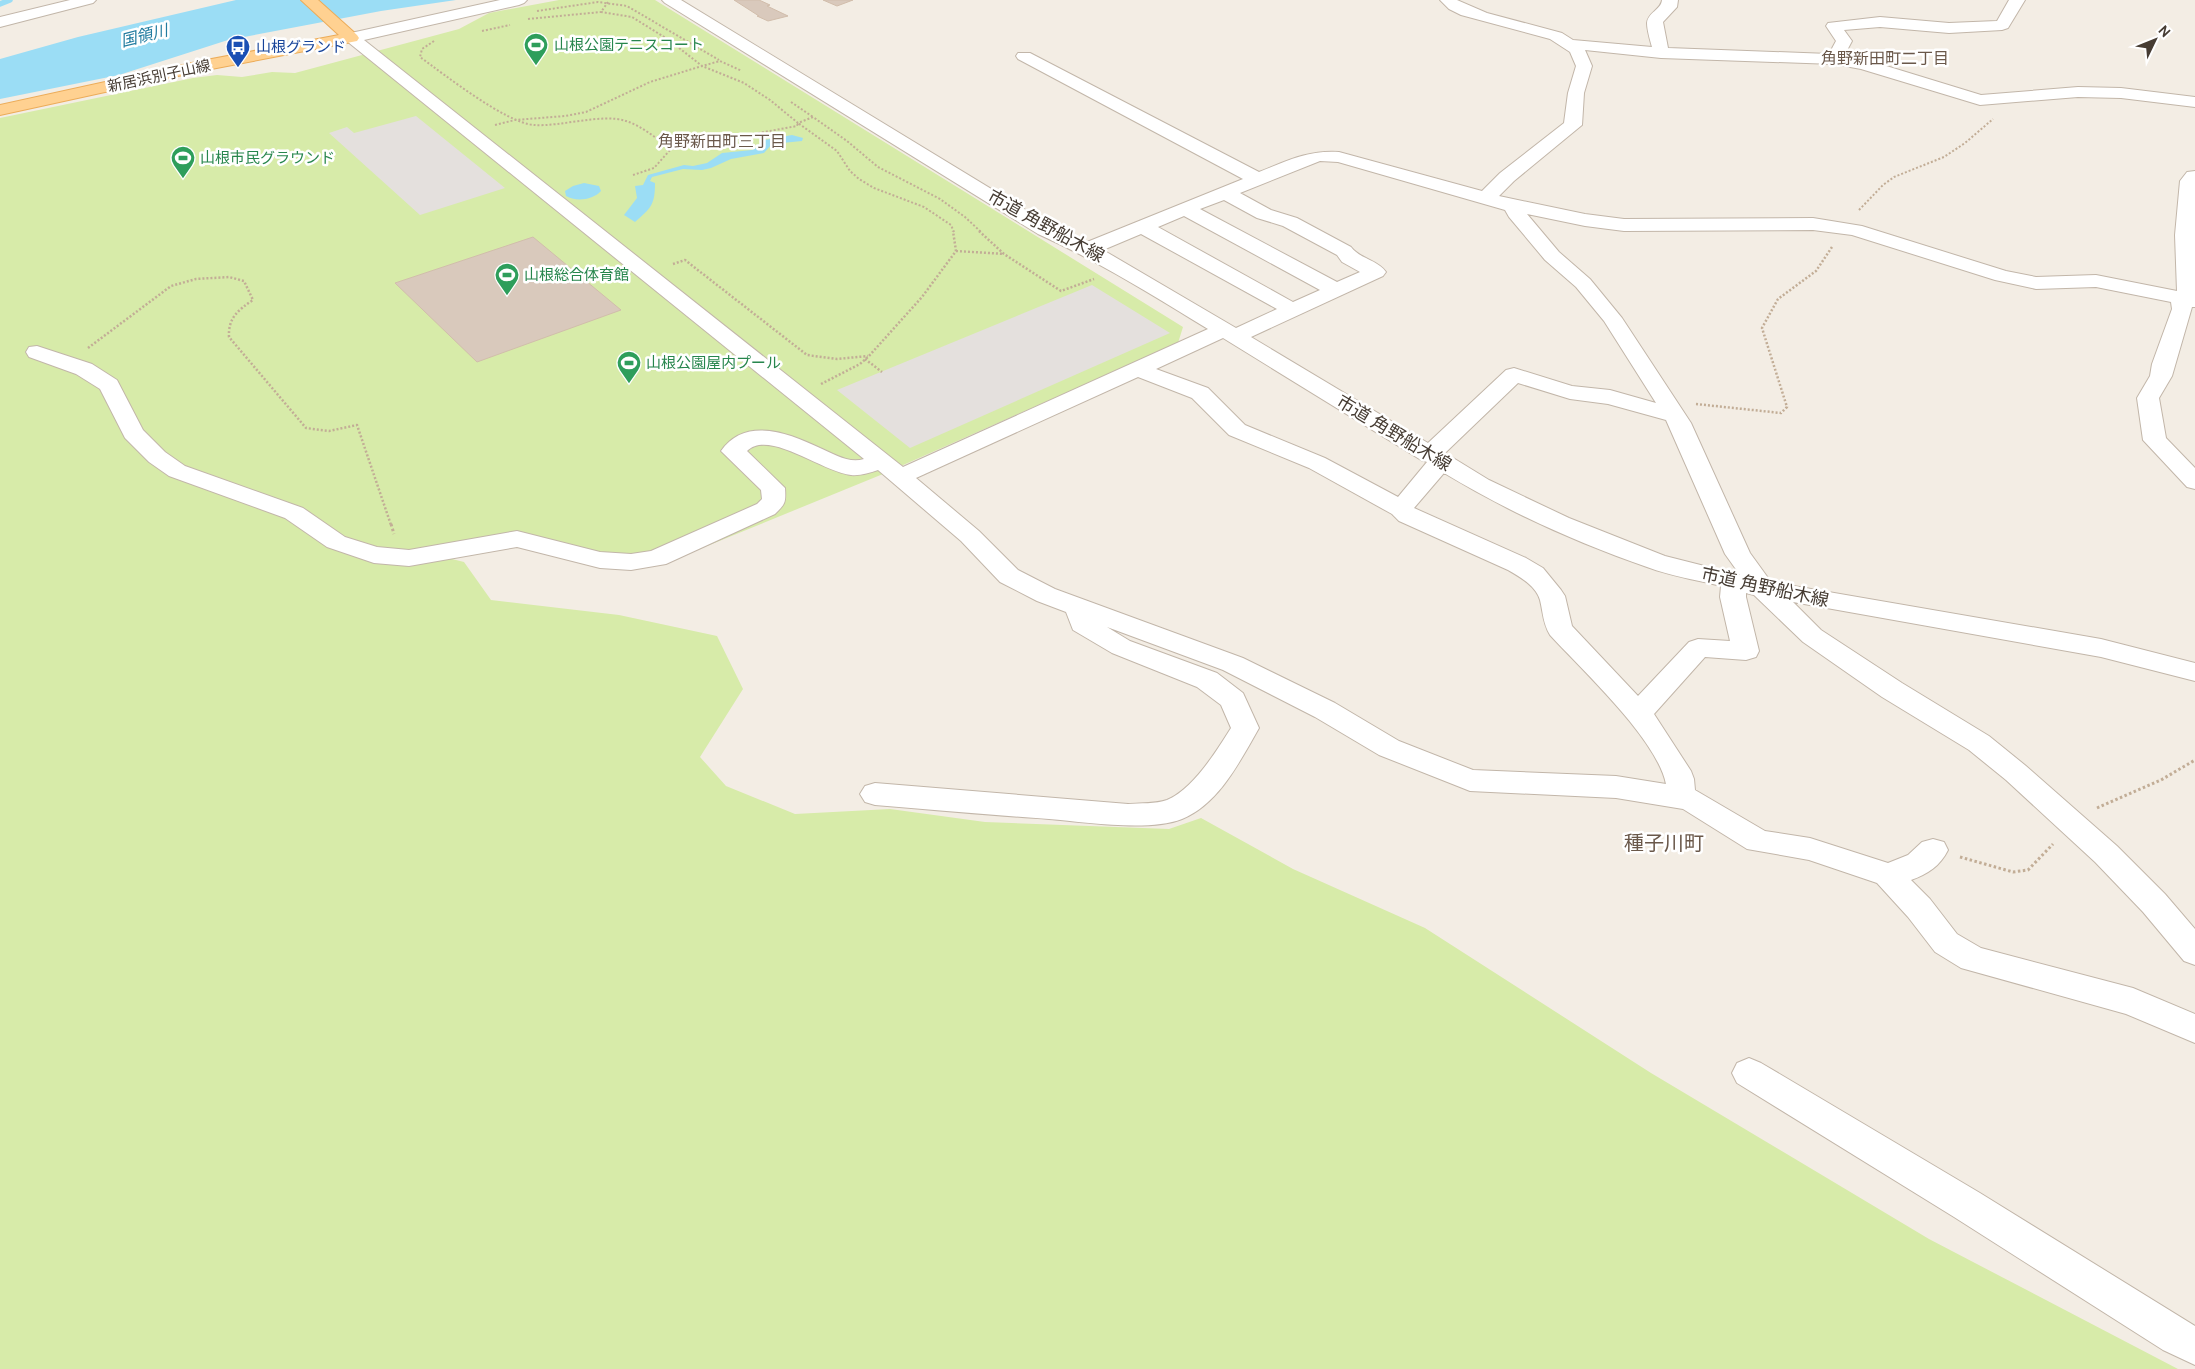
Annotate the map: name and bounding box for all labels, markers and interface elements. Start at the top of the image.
north arrow [2130,15,2180,65]
water label: 国領川 [119,20,172,51]
text: N [2155,21,2174,41]
sports icon: 山根公園テニスコート [523,32,549,66]
bus stop icon: 山根グランド [225,34,251,68]
place label: 山根公園テニスコート [554,36,704,54]
place label: 山根グランド [256,38,346,56]
district label: 角野新田町二丁目 [1821,49,1949,68]
street label: 新居浜別子山線 [106,56,212,96]
district label: 角野新田町三丁目 [658,132,786,151]
sports icon: 山根市民グラウンド [170,145,196,179]
place label: 山根市民グラウンド [200,149,335,167]
street label: 市道 角野船木線 [984,185,1108,267]
sports icon: 山根総合体育館 [494,262,520,296]
place label: 山根総合体育館 [524,266,629,284]
sports icon: 山根公園屋内プール [616,350,642,384]
place label: 山根公園屋内プール [646,354,781,372]
street label: 市道 角野船木線 [1333,390,1455,476]
street label: 市道 角野船木線 [1699,563,1831,611]
district label: 種子川町 [1624,831,1704,855]

